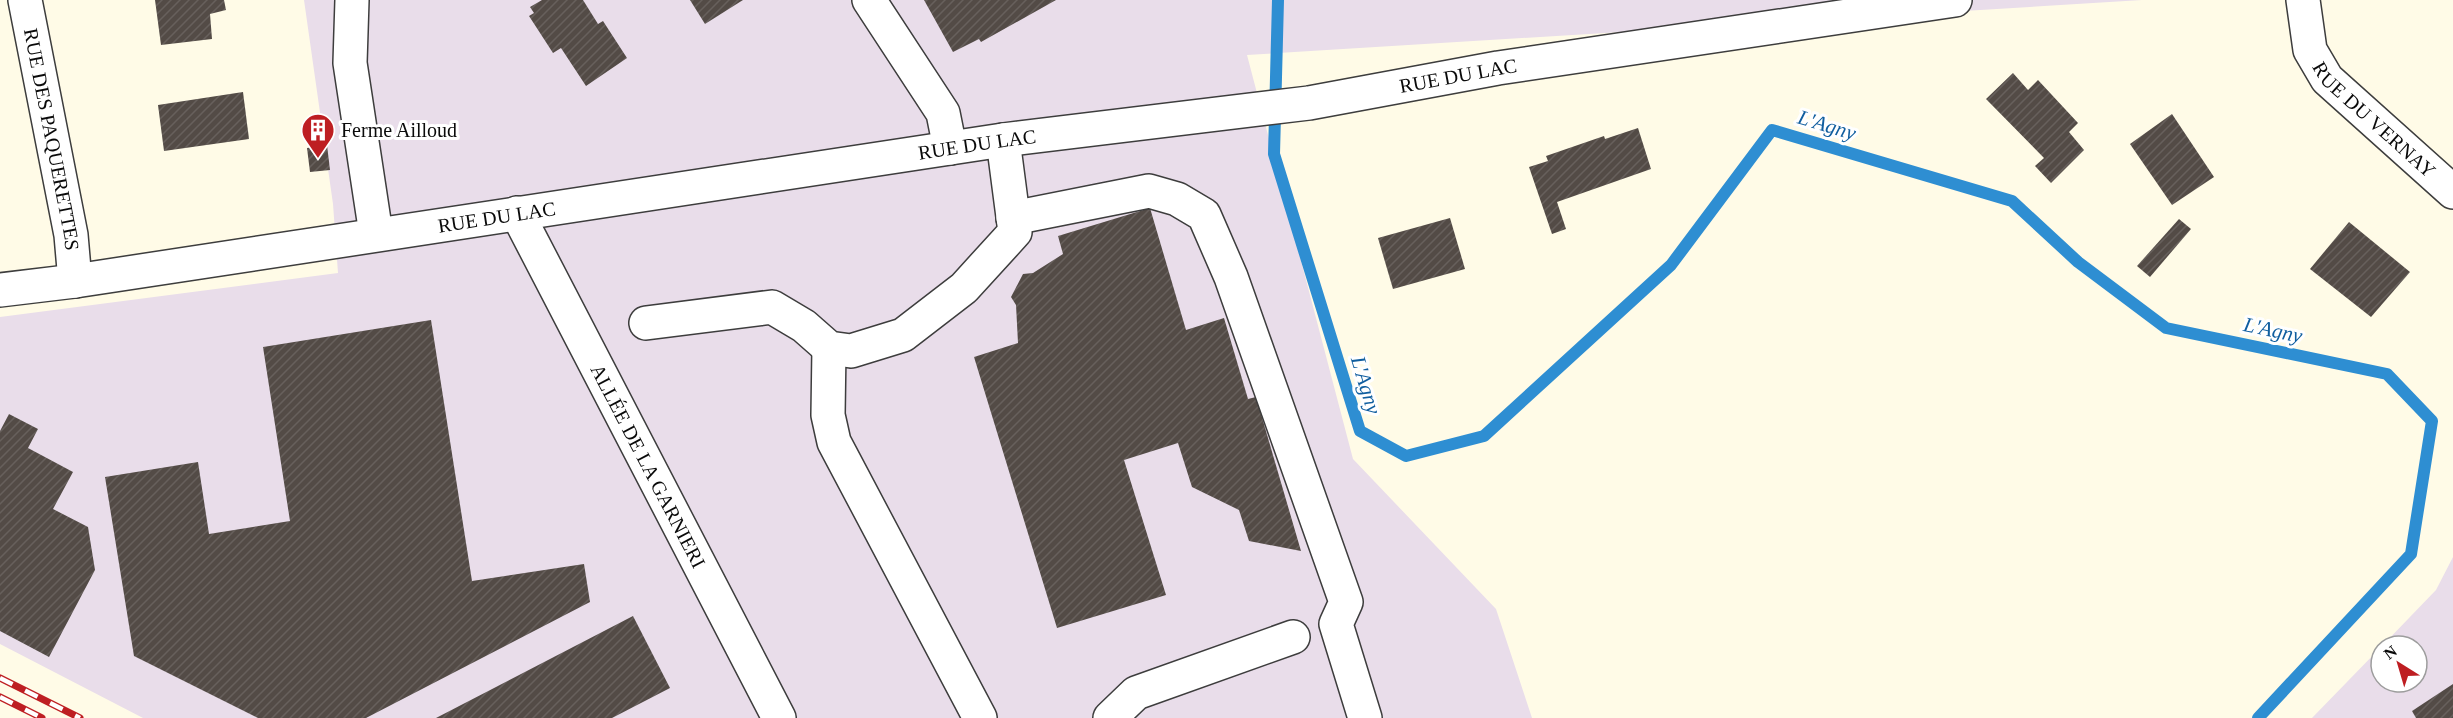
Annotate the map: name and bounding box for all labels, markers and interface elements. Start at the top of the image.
street label: RUE DES PAQUERETTES [20,26,83,251]
street label: RUE DU LAC [1398,54,1518,97]
street label: RUE DU VERNAY [2308,58,2440,182]
water label: L'Agny [1794,105,1860,145]
building icon: Ferme Ailloud [300,112,336,159]
place label: Ferme Ailloud [341,119,457,141]
street label: RUE DU LAC [917,125,1037,164]
street label: RUE DU LAC [436,197,557,237]
water label: L'Agny [2241,312,2305,348]
water label: L'Agny [1346,352,1386,418]
street label: ALLÉE DE LA GARNIERI [586,361,710,571]
north arrow [2369,634,2429,694]
text: N [2381,642,2400,663]

